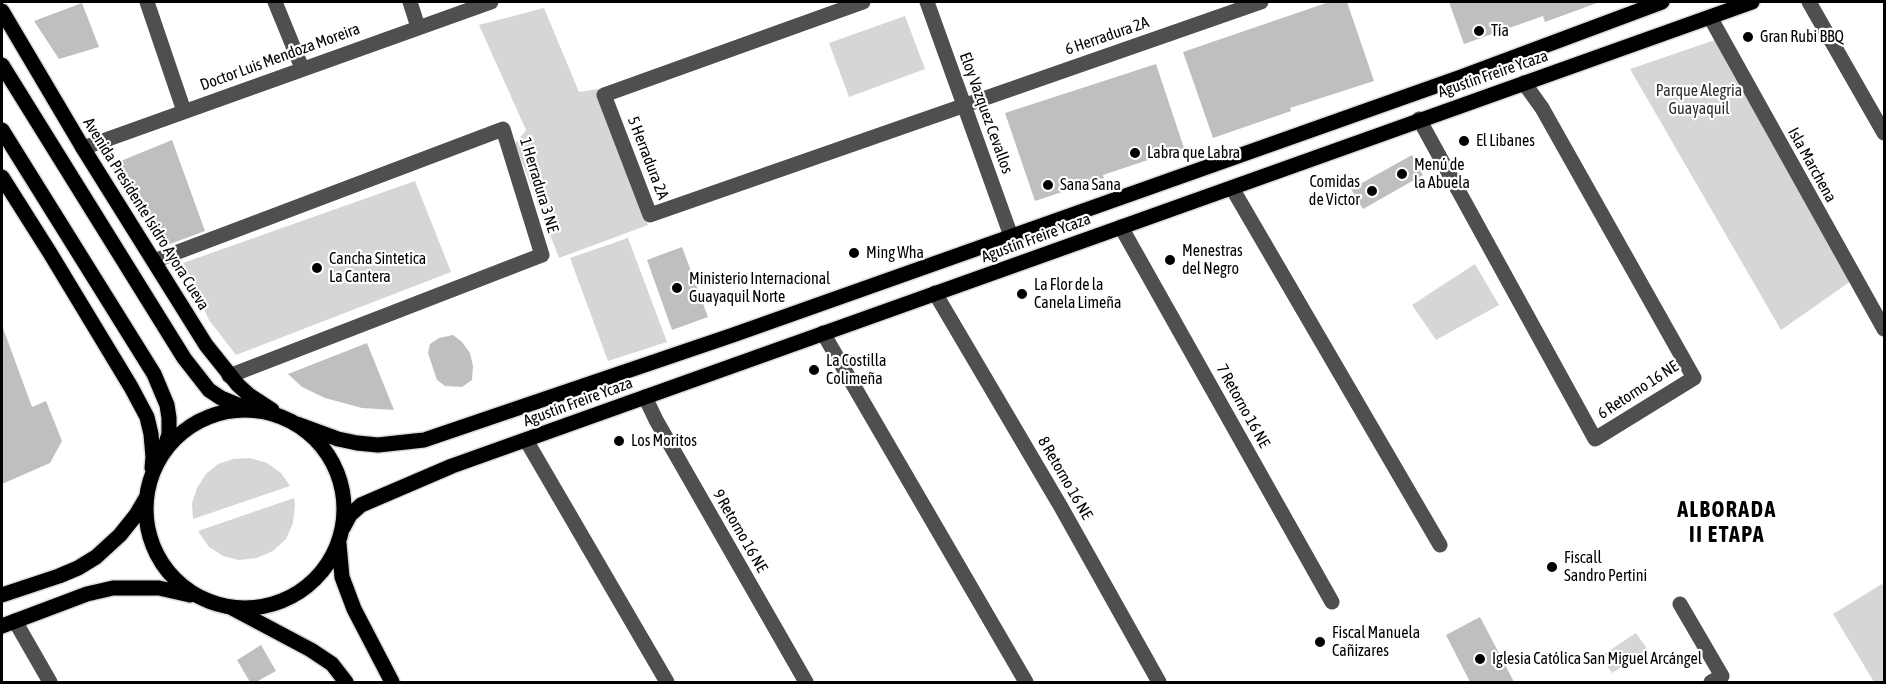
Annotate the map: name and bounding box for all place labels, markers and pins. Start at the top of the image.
place label: Tía [1491,21,1509,41]
marker: Tía [1472,24,1486,38]
place label: Gran Rubi BBQ [1760,27,1844,47]
marker: Gran Rubi BBQ [1741,30,1755,44]
place label: El Libanes [1476,131,1535,151]
marker: El Libanes [1457,134,1471,148]
place label: Labra que Labra [1147,143,1240,163]
marker: Labra que Labra [1128,146,1142,160]
place label: Menú de la Abuela [1414,155,1470,193]
marker: Menú de la Abuela [1395,167,1409,181]
place label: Comidas de Victor [1309,172,1360,210]
place label: Sana Sana [1060,175,1121,195]
marker: Sana Sana [1041,178,1055,192]
marker: Comidas de Victor [1365,184,1379,198]
place label: Menestras del Negro [1182,241,1243,279]
place label: Ming Wha [866,243,924,263]
marker: Ming Wha [847,246,861,260]
place label: Cancha Sintetica La Cantera [329,249,426,287]
marker: Menestras del Negro [1163,253,1177,267]
marker: Cancha Sintetica La Cantera [310,261,324,275]
place label: Ministerio Internacional Guayaquil Norte [689,269,830,307]
place label: La Flor de la Canela Limeña [1034,275,1121,313]
marker: Ministerio Internacional Guayaquil Norte [670,281,684,295]
marker: La Flor de la Canela Limeña [1015,287,1029,301]
place label: La Costilla Colimeña [826,351,886,389]
marker: La Costilla Colimeña [807,363,821,377]
place label: Los Moritos [631,431,697,451]
marker: Los Moritos [612,434,626,448]
place label: Fiscall Sandro Pertini [1564,548,1647,586]
marker: Fiscall Sandro Pertini [1545,560,1559,574]
place label: Fiscal Manuela Cañizares [1332,623,1420,661]
marker: Fiscal Manuela Cañizares [1313,635,1327,649]
place label: Iglesia Católica San Miguel Arcángel [1492,649,1702,669]
marker: Iglesia Católica San Miguel Arcángel [1473,652,1487,666]

